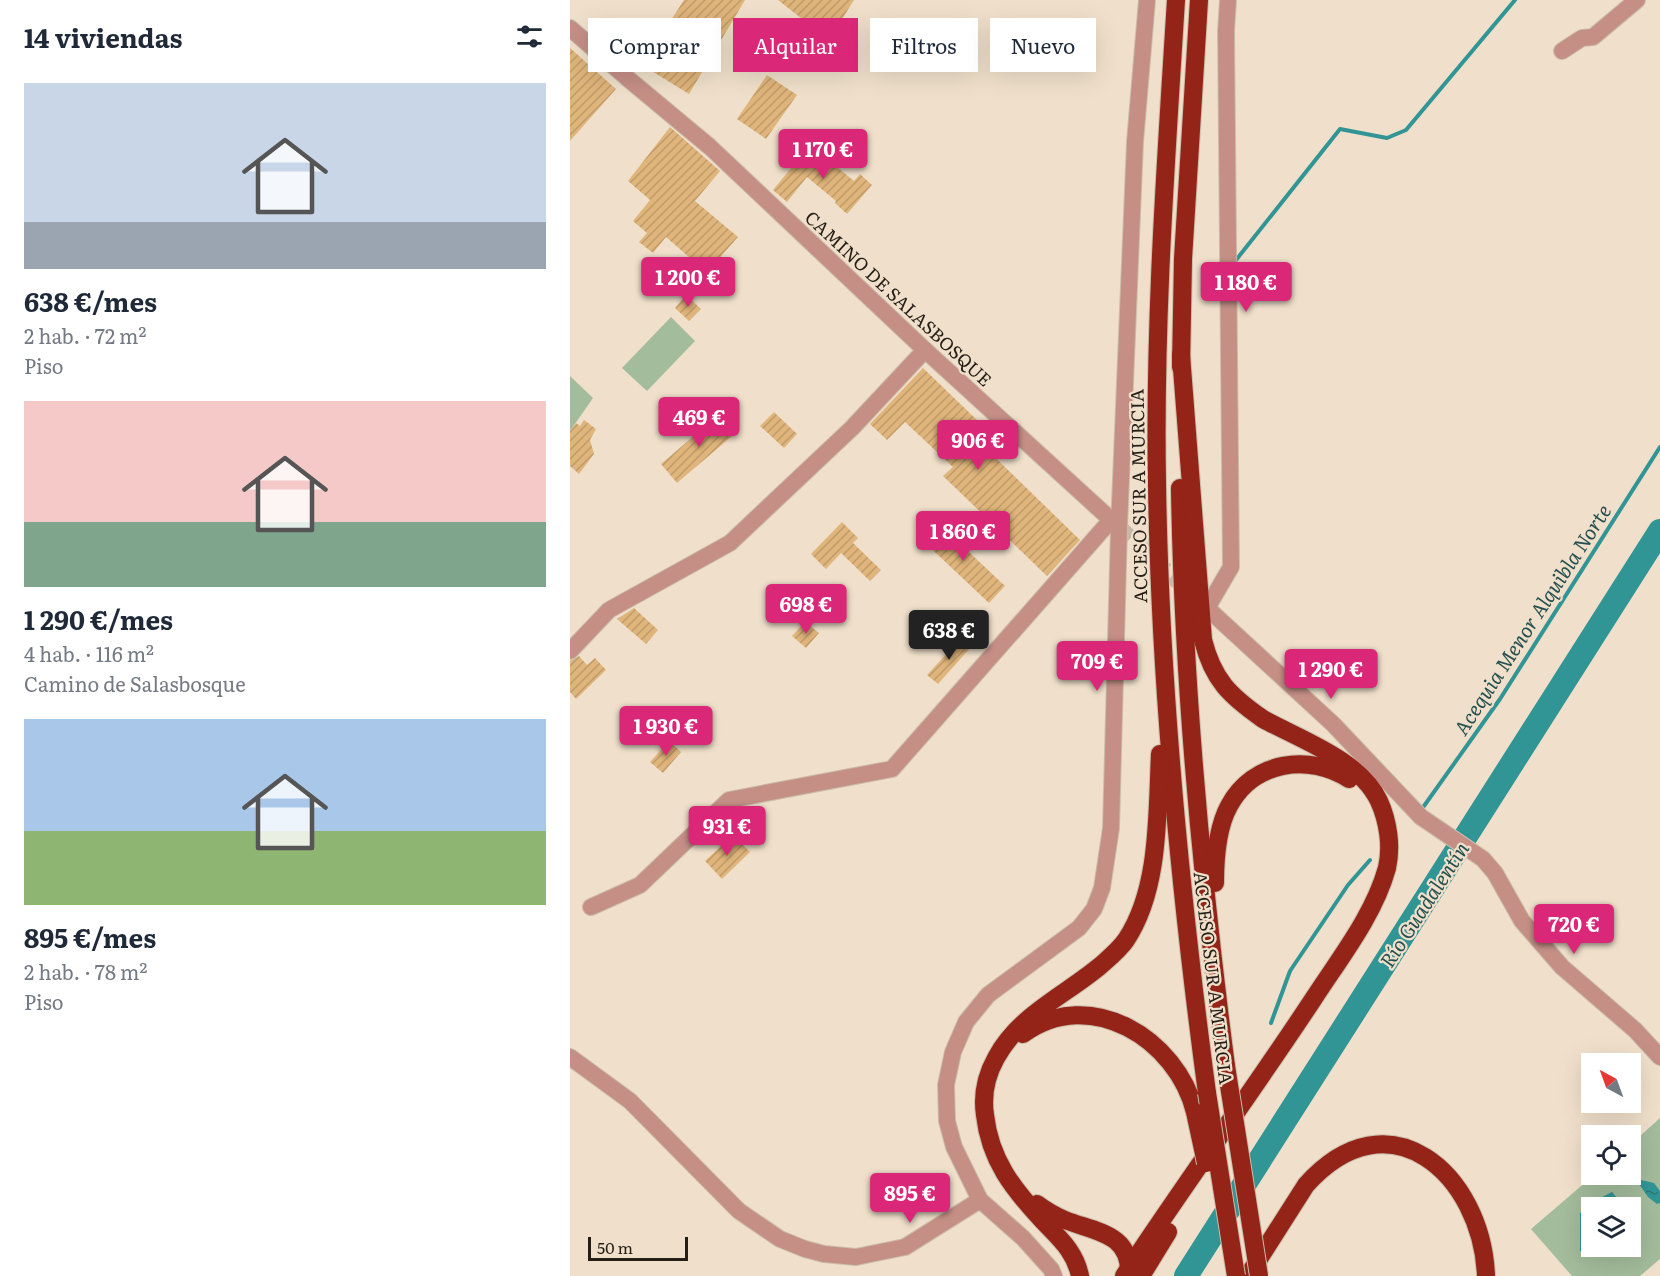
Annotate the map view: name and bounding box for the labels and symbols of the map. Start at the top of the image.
pin: 1 170 € [768,129,878,180]
street label: CAMINO DE SALASBOSQUE [799,204,999,392]
pin: 1 200 € [633,257,743,308]
pin: 1 180 € [1191,262,1301,313]
street label: ACCESO SUR A MURCIA [1123,389,1153,603]
pin: 469 € [657,397,741,448]
pin: 906 € [936,420,1020,471]
water label: Acequia Menor Alquibla Norte [1445,498,1617,740]
pin: 1 860 € [908,511,1018,562]
pin: 698 € [764,584,848,635]
pin: 638 € [907,610,991,661]
pin: 709 € [1055,641,1139,692]
pin: 1 290 € [1276,649,1386,700]
pin: 1 930 € [611,706,721,757]
pin: 931 € [685,806,769,857]
water label: Río Guadalentín [1371,835,1475,973]
street label: ACCESO SUR A MURCIA [1188,870,1240,1086]
pin: 720 € [1532,904,1616,955]
north arrow [1581,1053,1641,1113]
pin: 895 € [868,1173,952,1224]
scale bar [588,1234,688,1262]

